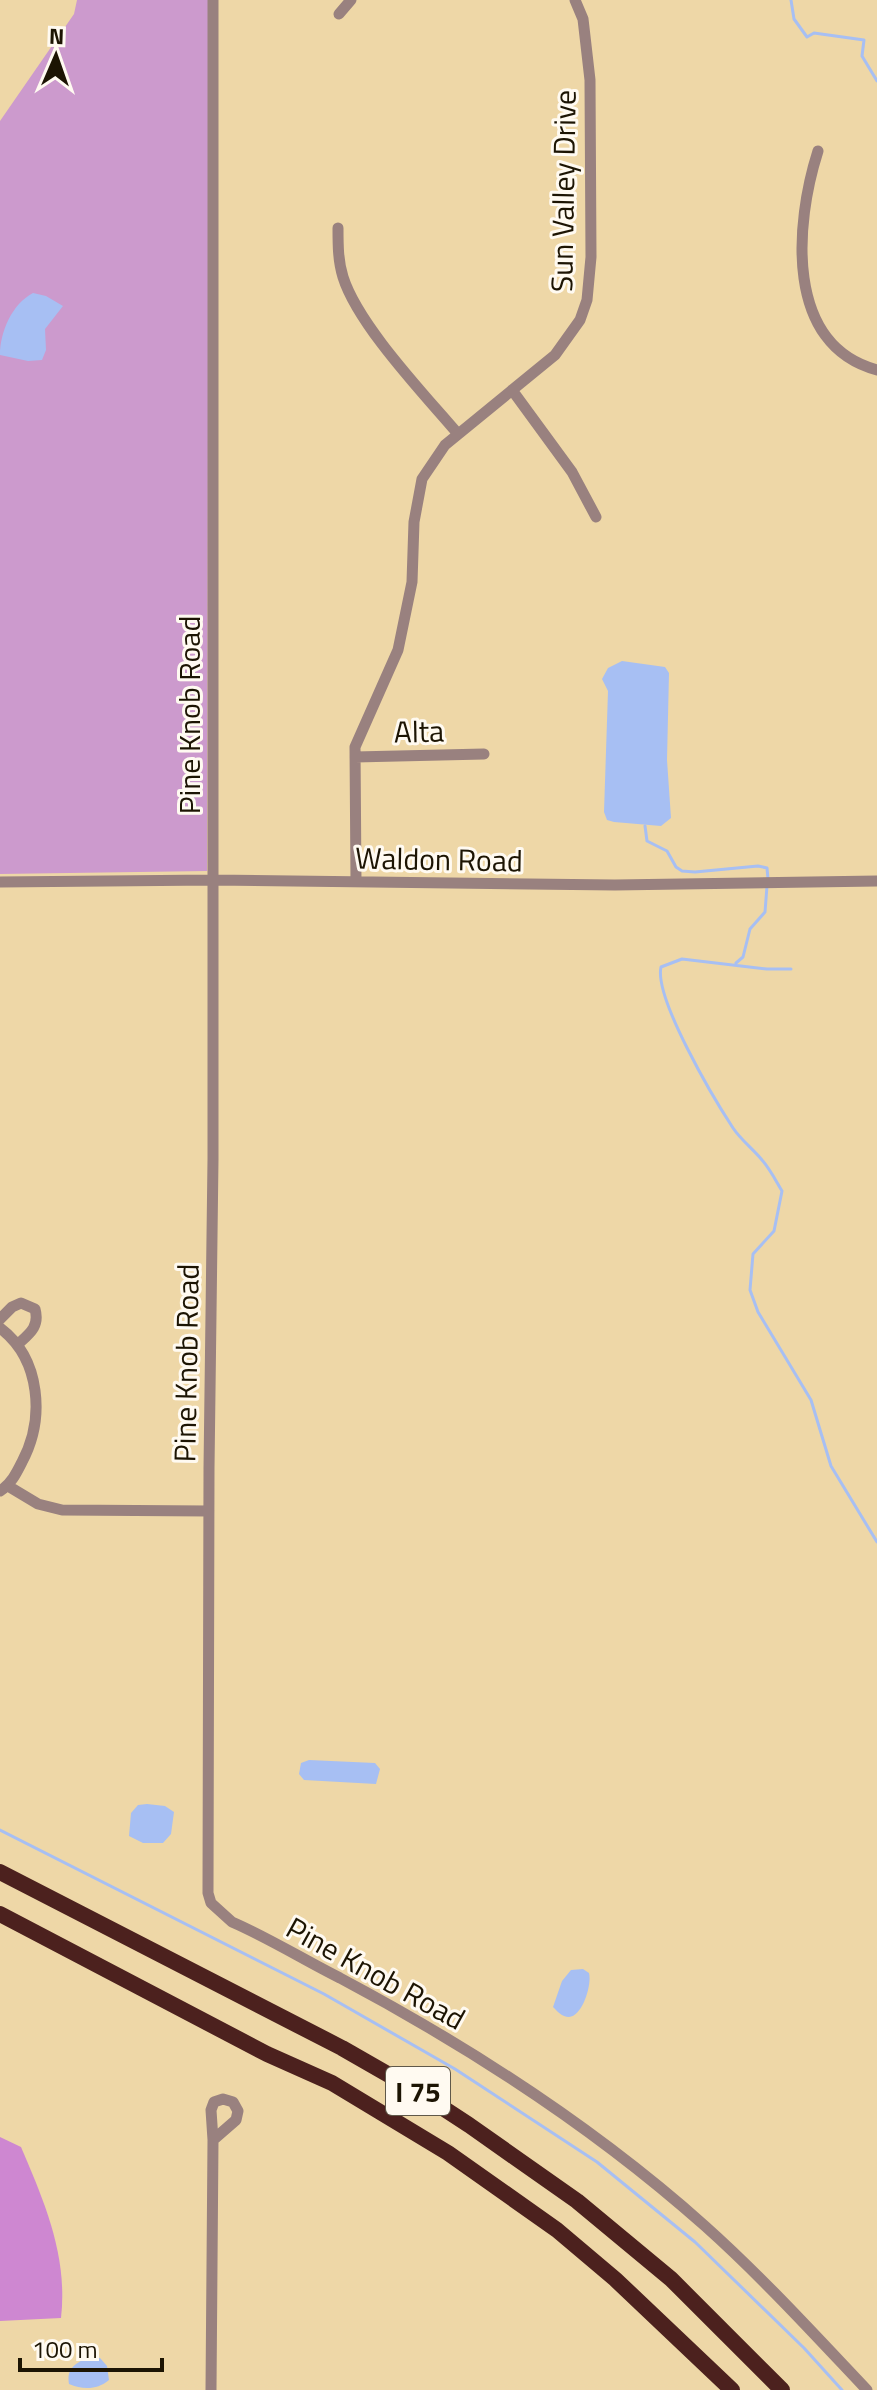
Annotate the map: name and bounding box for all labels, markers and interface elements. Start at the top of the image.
north arrow [16,16,96,96]
text: N [48,19,65,53]
street label: Sun Valley Drive [538,90,588,292]
street label: Pine Knob Road [166,616,212,814]
street label: Alta [393,708,445,754]
street label: Waldon Road [355,835,523,883]
street label: Pine Knob Road [161,1263,211,1463]
street label: Pine Knob Road [278,1905,474,2041]
road number: I 75 [386,2067,450,2115]
scale bar [20,2322,162,2372]
text: 100 m [32,2331,98,2367]

